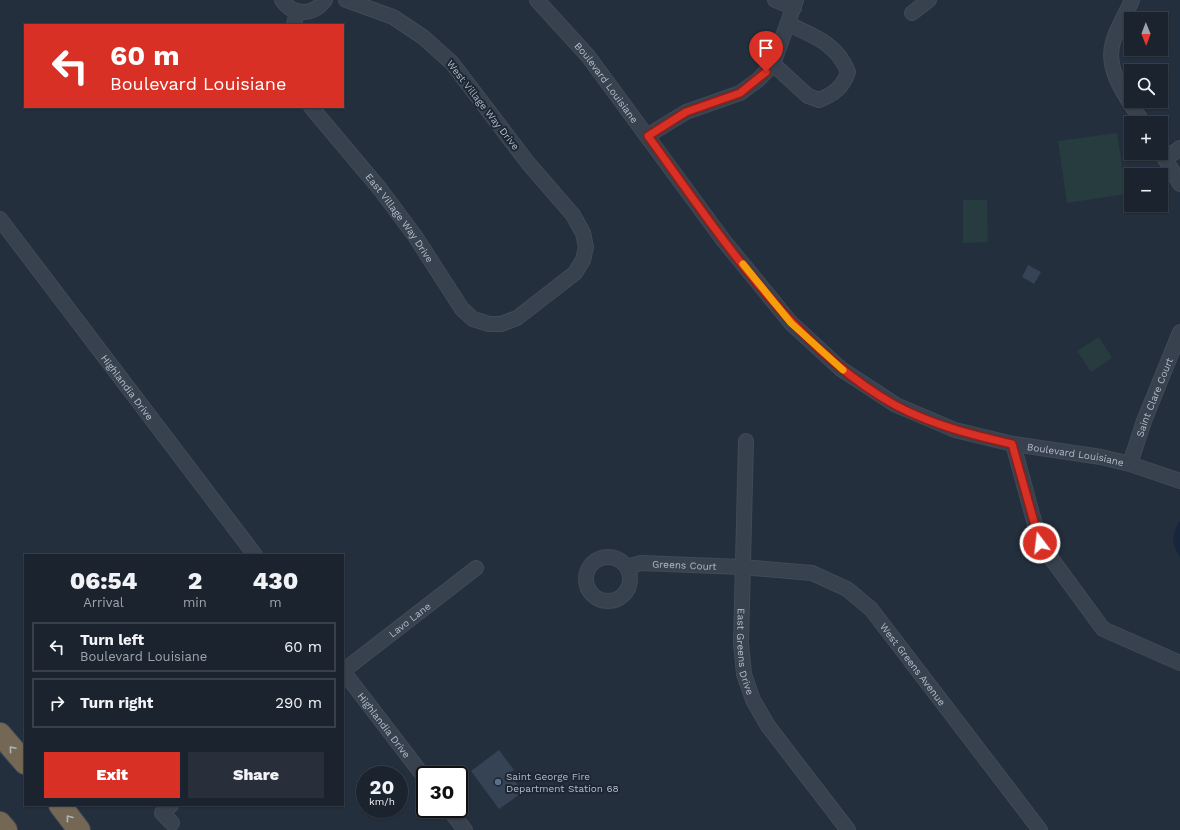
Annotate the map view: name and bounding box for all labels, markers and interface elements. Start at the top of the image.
north arrow [1124,12,1168,56]
map controls [1124,12,1168,212]
pin [749,31,783,72]
icon: arrive [755,37,777,59]
text: 60 m [110,39,180,72]
icon: left [44,40,96,92]
street label: Boulevard Louisiane [573,40,641,125]
street label: West Village Way Drive [445,58,521,152]
button: search [1124,64,1168,108]
text: Boulevard Louisiane [110,73,286,94]
button: + [1124,116,1168,160]
button: − [1124,168,1168,212]
street label: East Village Way Drive [364,171,436,264]
street label: Highlandia Drive [99,352,156,422]
street label: Saint Clare Court [1134,355,1175,438]
street label: Boulevard Louisiane [1026,441,1125,468]
position arrow [1019,522,1061,564]
street label: Greens Court [652,558,718,572]
text: 06:54 [70,567,137,595]
text: 2 [188,567,202,595]
text: 430 [253,567,298,595]
text: Arrival [83,595,124,610]
text: min [183,595,207,610]
text: m [269,595,282,610]
street label: Lavo Lane [386,600,433,639]
street label: East Greens Drive [735,608,756,696]
street label: West Greens Avenue [878,621,948,708]
text: Turn left [80,631,144,649]
icon: left [46,636,68,658]
text: 60 m [284,638,322,656]
text: Boulevard Louisiane [80,649,207,664]
street label: Highlandia Drive [356,690,413,760]
icon: right [46,692,68,714]
text: Turn right [80,694,153,712]
text: 290 m [275,694,322,712]
one-way arrow [10,746,17,753]
button: Exit [44,752,180,798]
button: Share [188,752,324,798]
speed limit sign: 30 [416,766,468,818]
place label: Saint George Fire Department Station 68 [506,771,619,794]
text: 20 [370,775,394,799]
marker: Saint George Fire Department Station 68 [493,777,503,787]
text: km/h [369,796,395,807]
one-way arrow [67,815,74,822]

